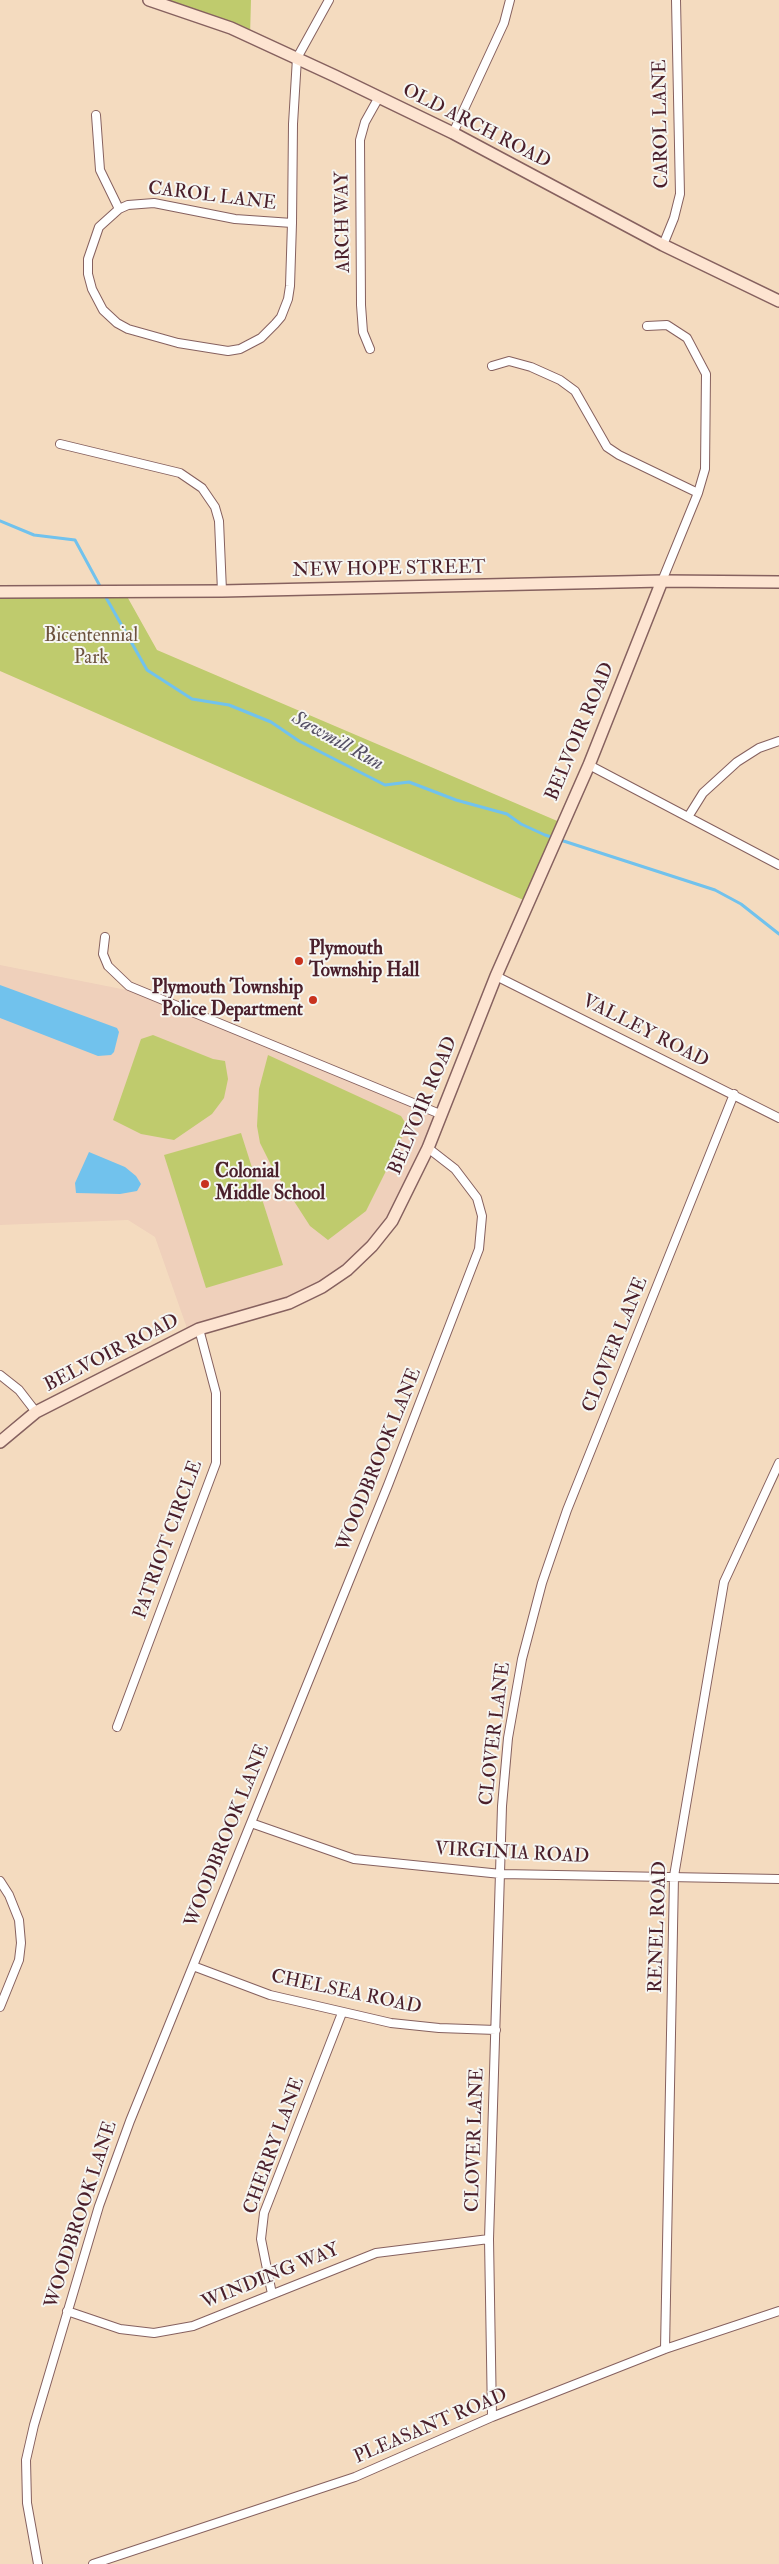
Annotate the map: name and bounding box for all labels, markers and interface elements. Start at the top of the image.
street label: CAROL LANE [649,59,675,189]
street label: OLD ARCH ROAD [398,80,554,174]
street label: ARCH WAY [332,171,356,273]
street label: CAROL LANE [147,178,277,216]
street label: NEW HOPE STREET [292,557,486,583]
park label: Bicentennial Park [44,626,138,670]
street label: BELVOIR ROAD [542,659,620,805]
water label: Sawmill Run [287,707,387,777]
place label: Plymouth Township Hall [309,939,419,983]
marker: Plymouth Township Hall [293,955,305,967]
place label: Plymouth Township Police Department [152,978,303,1022]
street label: VALLEY ROAD [578,990,712,1074]
marker: Plymouth Township Police Department [307,994,319,1006]
street label: BELVOIR ROAD [385,1033,463,1179]
place label: Colonial Middle School [215,1162,325,1206]
marker: Colonial Middle School [199,1178,211,1190]
street label: CLOVER LANE [578,1274,654,1416]
street label: BELVOIR ROAD [41,1310,183,1398]
street label: WOODBROOK LANE [333,1365,427,1555]
street label: PATRIOT CIRCLE [130,1458,208,1622]
street label: CLOVER LANE [476,1661,516,1807]
street label: WOODBROOK LANE [181,1741,275,1931]
street label: VIRGINIA ROAD [434,1839,590,1869]
street label: RENEL ROAD [645,1861,673,1993]
street label: CHELSEA ROAD [269,1966,423,2020]
street label: CLOVER LANE [462,2068,490,2212]
street label: CHERRY LANE [240,2075,310,2217]
street label: WOODBROOK LANE [41,2119,123,2311]
street label: WINDING WAY [199,2239,343,2315]
street label: PLEASANT ROAD [351,2384,511,2470]

